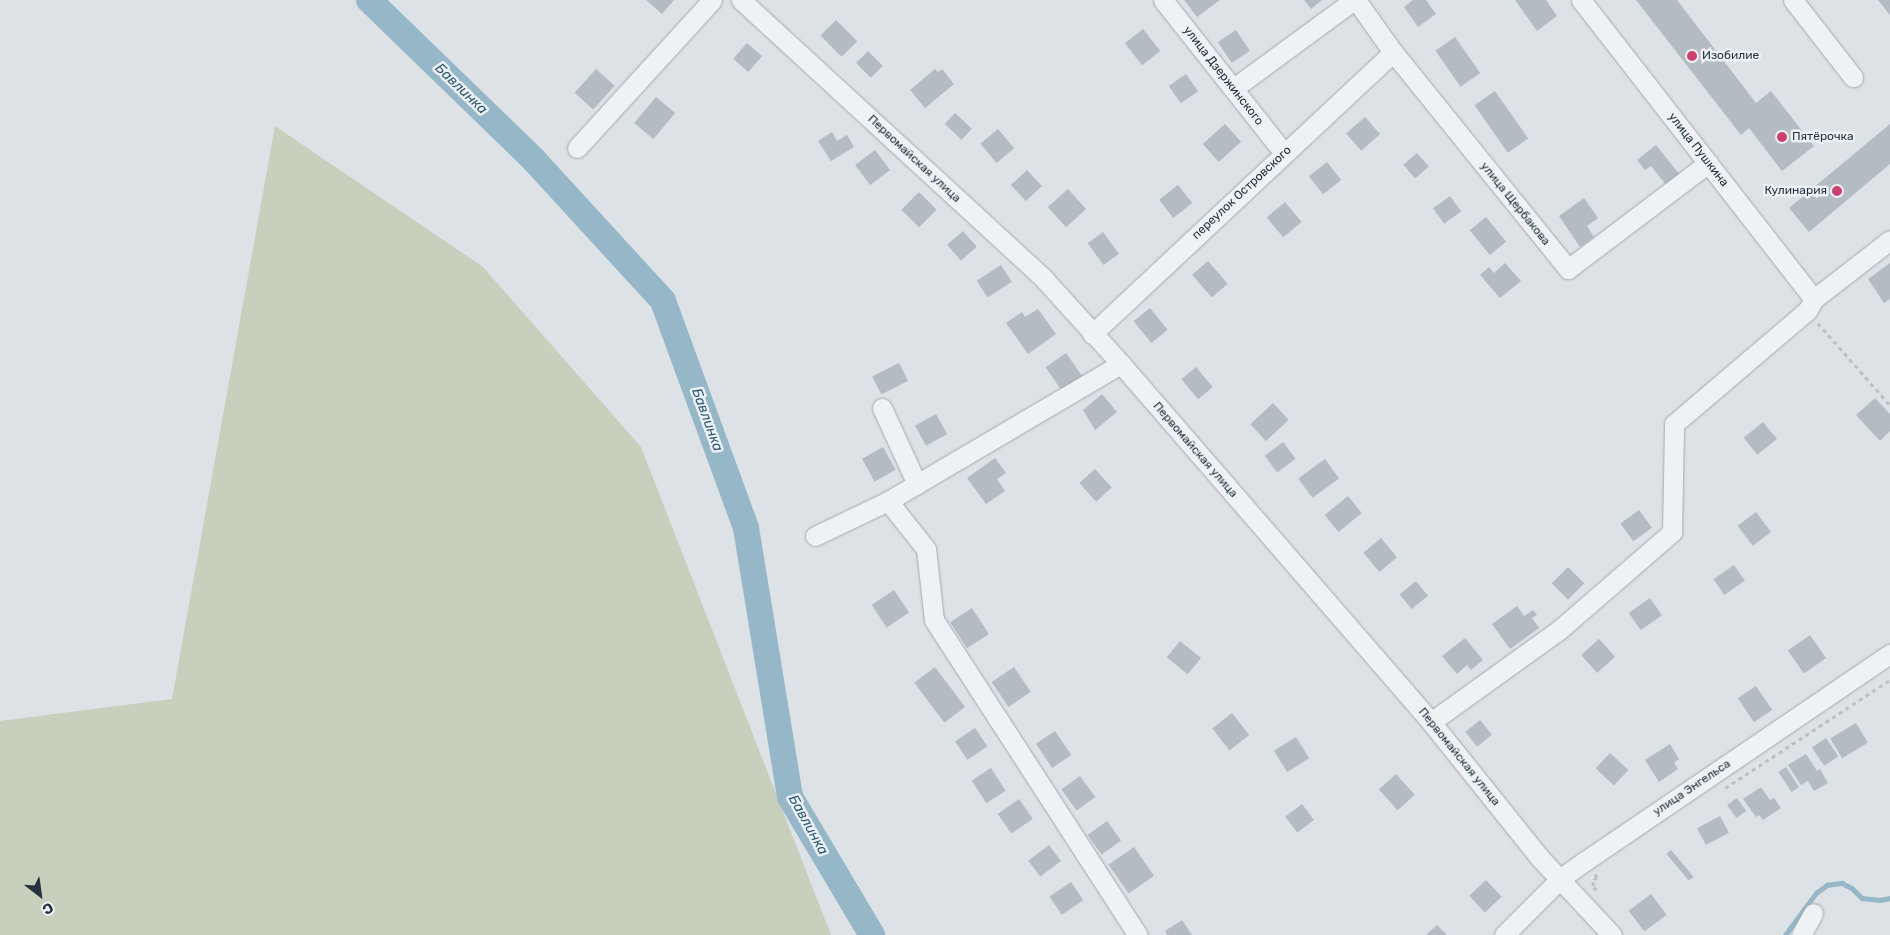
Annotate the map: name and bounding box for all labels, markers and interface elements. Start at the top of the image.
street label: улица Дзержинского [1180,24,1266,128]
place label: Изобилие [1702,49,1759,63]
marker: Изобилие [1686,50,1698,62]
water label: Бавлинка [432,60,490,118]
street label: улица Пушкина [1665,110,1731,190]
street label: Первомайская улица [865,112,963,206]
place label: Пятёрочка [1792,130,1854,144]
marker: Пятёрочка [1776,131,1788,143]
street label: переулок Островского [1190,143,1294,243]
street label: улица Щербакова [1477,159,1553,249]
place label: Кулинария [1765,184,1827,198]
marker: Кулинария [1831,185,1843,197]
water label: Бавлинка [688,386,726,454]
street label: Первомайская улица [1150,399,1240,501]
street label: Первомайская улица [1415,705,1503,809]
street label: улица Энгельса [1651,757,1733,819]
water label: Бавлинка [785,792,831,858]
north arrow [15,870,65,920]
text: С [39,899,56,918]

